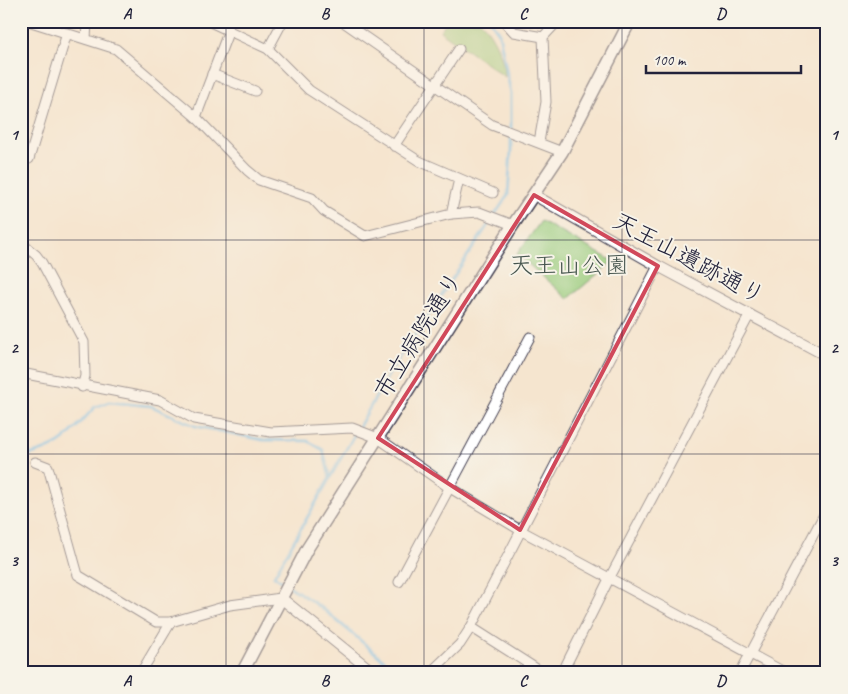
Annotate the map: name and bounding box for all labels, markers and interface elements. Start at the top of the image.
text: A [123,4,133,24]
text: B [321,4,331,24]
text: C [519,4,529,24]
text: D [716,4,727,24]
scale bar [646,42,800,74]
text: 100 m [653,51,687,70]
text: 1 [10,125,19,145]
text: 1 [830,125,839,145]
street label: 天王山遺跡通り [608,205,770,311]
park label: 天王山公園 [509,250,629,280]
street label: 市立病院通り [367,266,469,404]
text: 2 [10,338,19,358]
text: 2 [830,338,839,358]
text: 3 [10,551,19,571]
text: 3 [830,551,839,571]
text: A [123,671,133,691]
text: B [321,671,331,691]
text: C [519,671,529,691]
text: D [716,671,727,691]

